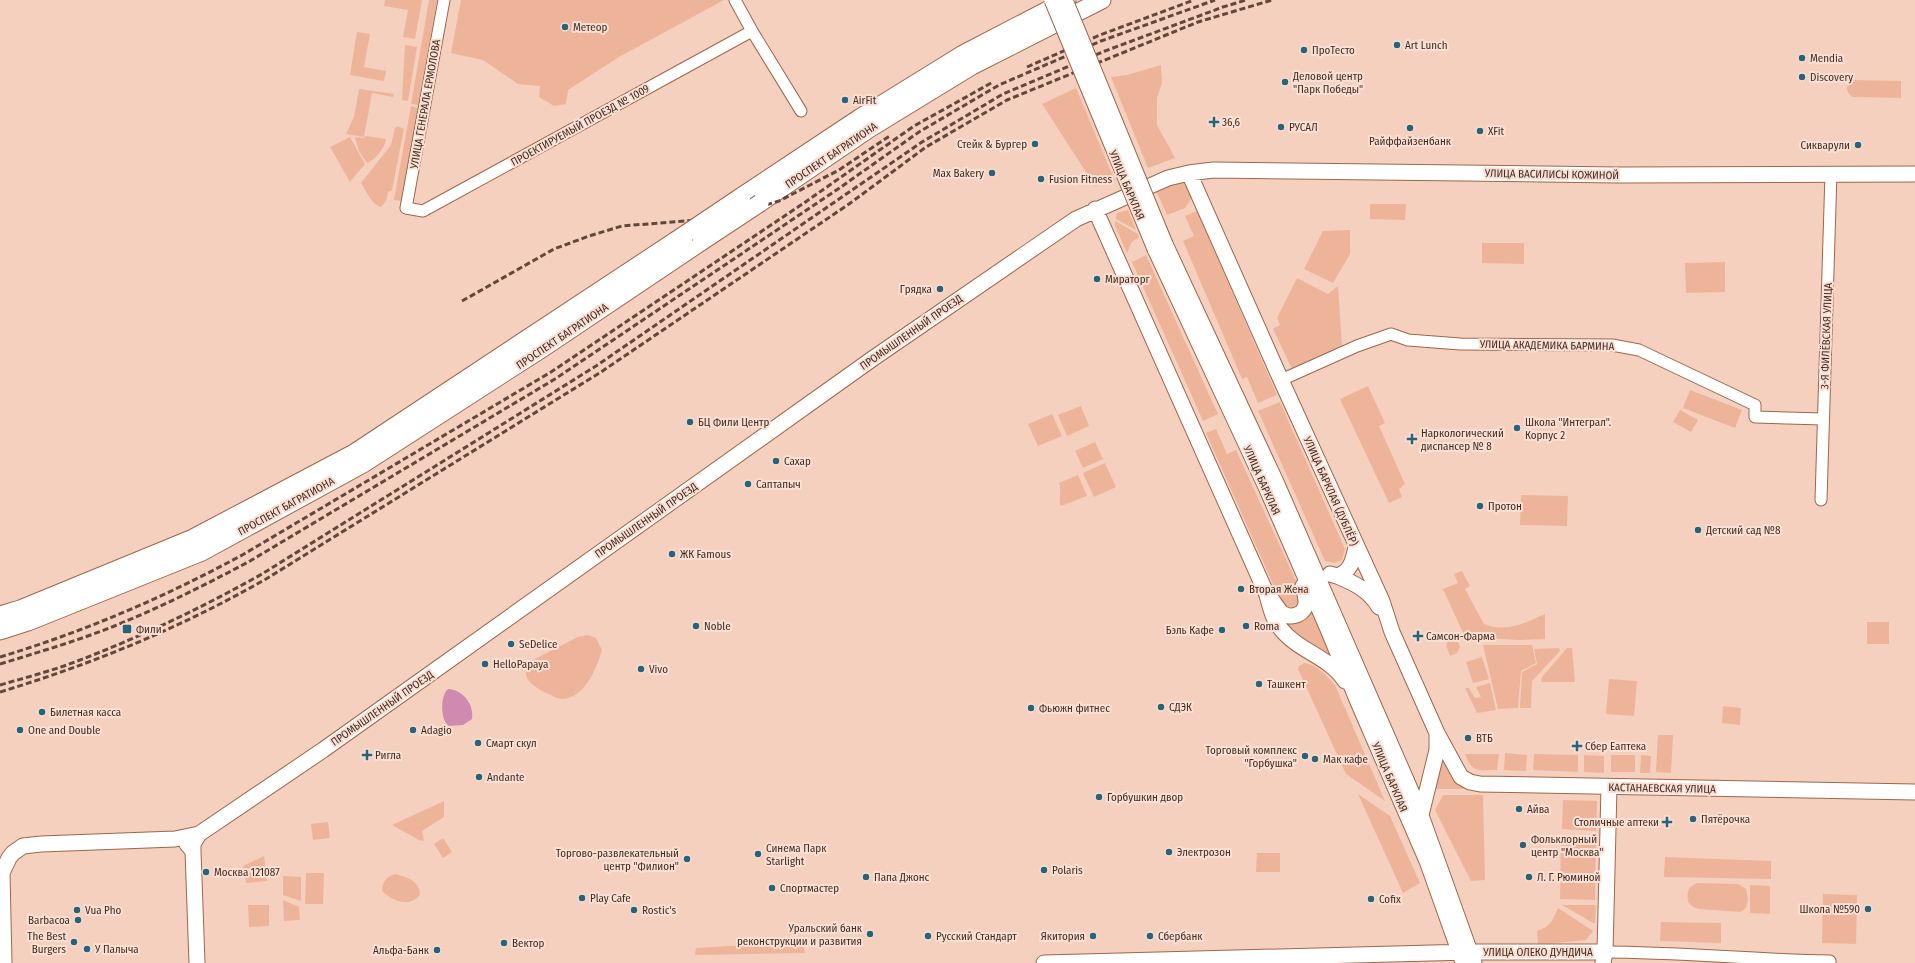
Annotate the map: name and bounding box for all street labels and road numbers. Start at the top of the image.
street label: УЛИЦА ГЕНЕРАЛА ЕРМОЛОВА [408,38,443,171]
street label: ПРОЕКТИРУЕМЫЙ ПРОЕЗД № 1009 [509,82,652,169]
street label: ПРОСПЕКТ БАГРАТИОНА [783,120,880,191]
street label: УЛИЦА БАРКЛАЯ [1106,147,1147,222]
street label: УЛИЦА ВАСИЛИСЫ КОЖИНОЙ [1484,167,1619,182]
street label: 3-Я ФИЛЁВСКАЯ УЛИЦА [1818,282,1835,389]
street label: ПРОМЫШЛЕННЫЙ ПРОЕЗД [857,292,965,373]
street label: ПРОСПЕКТ БАГРАТИОНА [514,301,611,372]
street label: УЛИЦА АКАДЕМИКА БАРМИНА [1479,338,1615,353]
street label: УЛИЦА БАРКЛАЯ (ДУБЛЁР) [1300,434,1361,548]
street label: УЛИЦА БАРКЛАЯ [1240,443,1283,517]
street label: ПРОСПЕКТ БАГРАТИОНА [236,474,337,538]
street label: ПРОМЫШЛЕННЫЙ ПРОЕЗД [592,480,700,561]
street label: ПРОМЫШЛЕННЫЙ ПРОЕЗД [328,668,436,749]
street label: УЛИЦА БАРКЛАЯ [1369,739,1410,814]
street label: КАСТАНАЕВСКАЯ УЛИЦА [1608,781,1716,796]
street label: УЛИЦА ОЛЕКО ДУНДИЧА [1482,946,1593,959]

